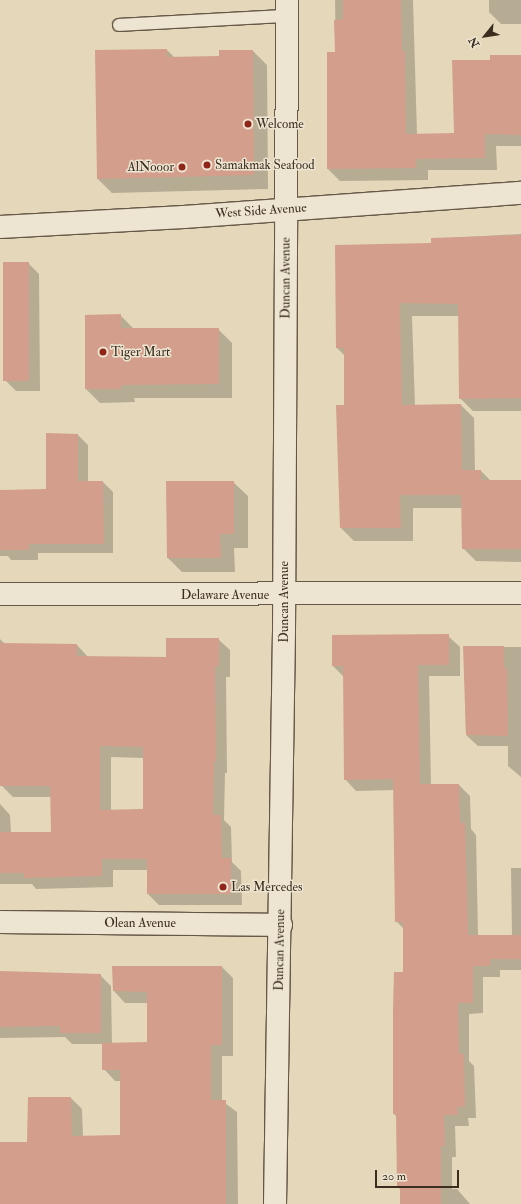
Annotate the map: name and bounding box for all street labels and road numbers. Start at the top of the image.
street label: West Side Avenue [215,200,307,222]
street label: Duncan Avenue [278,237,294,319]
street label: Duncan Avenue [276,561,292,643]
street label: Delaware Avenue [181,587,269,603]
street label: Duncan Avenue [271,909,289,991]
street label: Olean Avenue [104,915,176,931]

